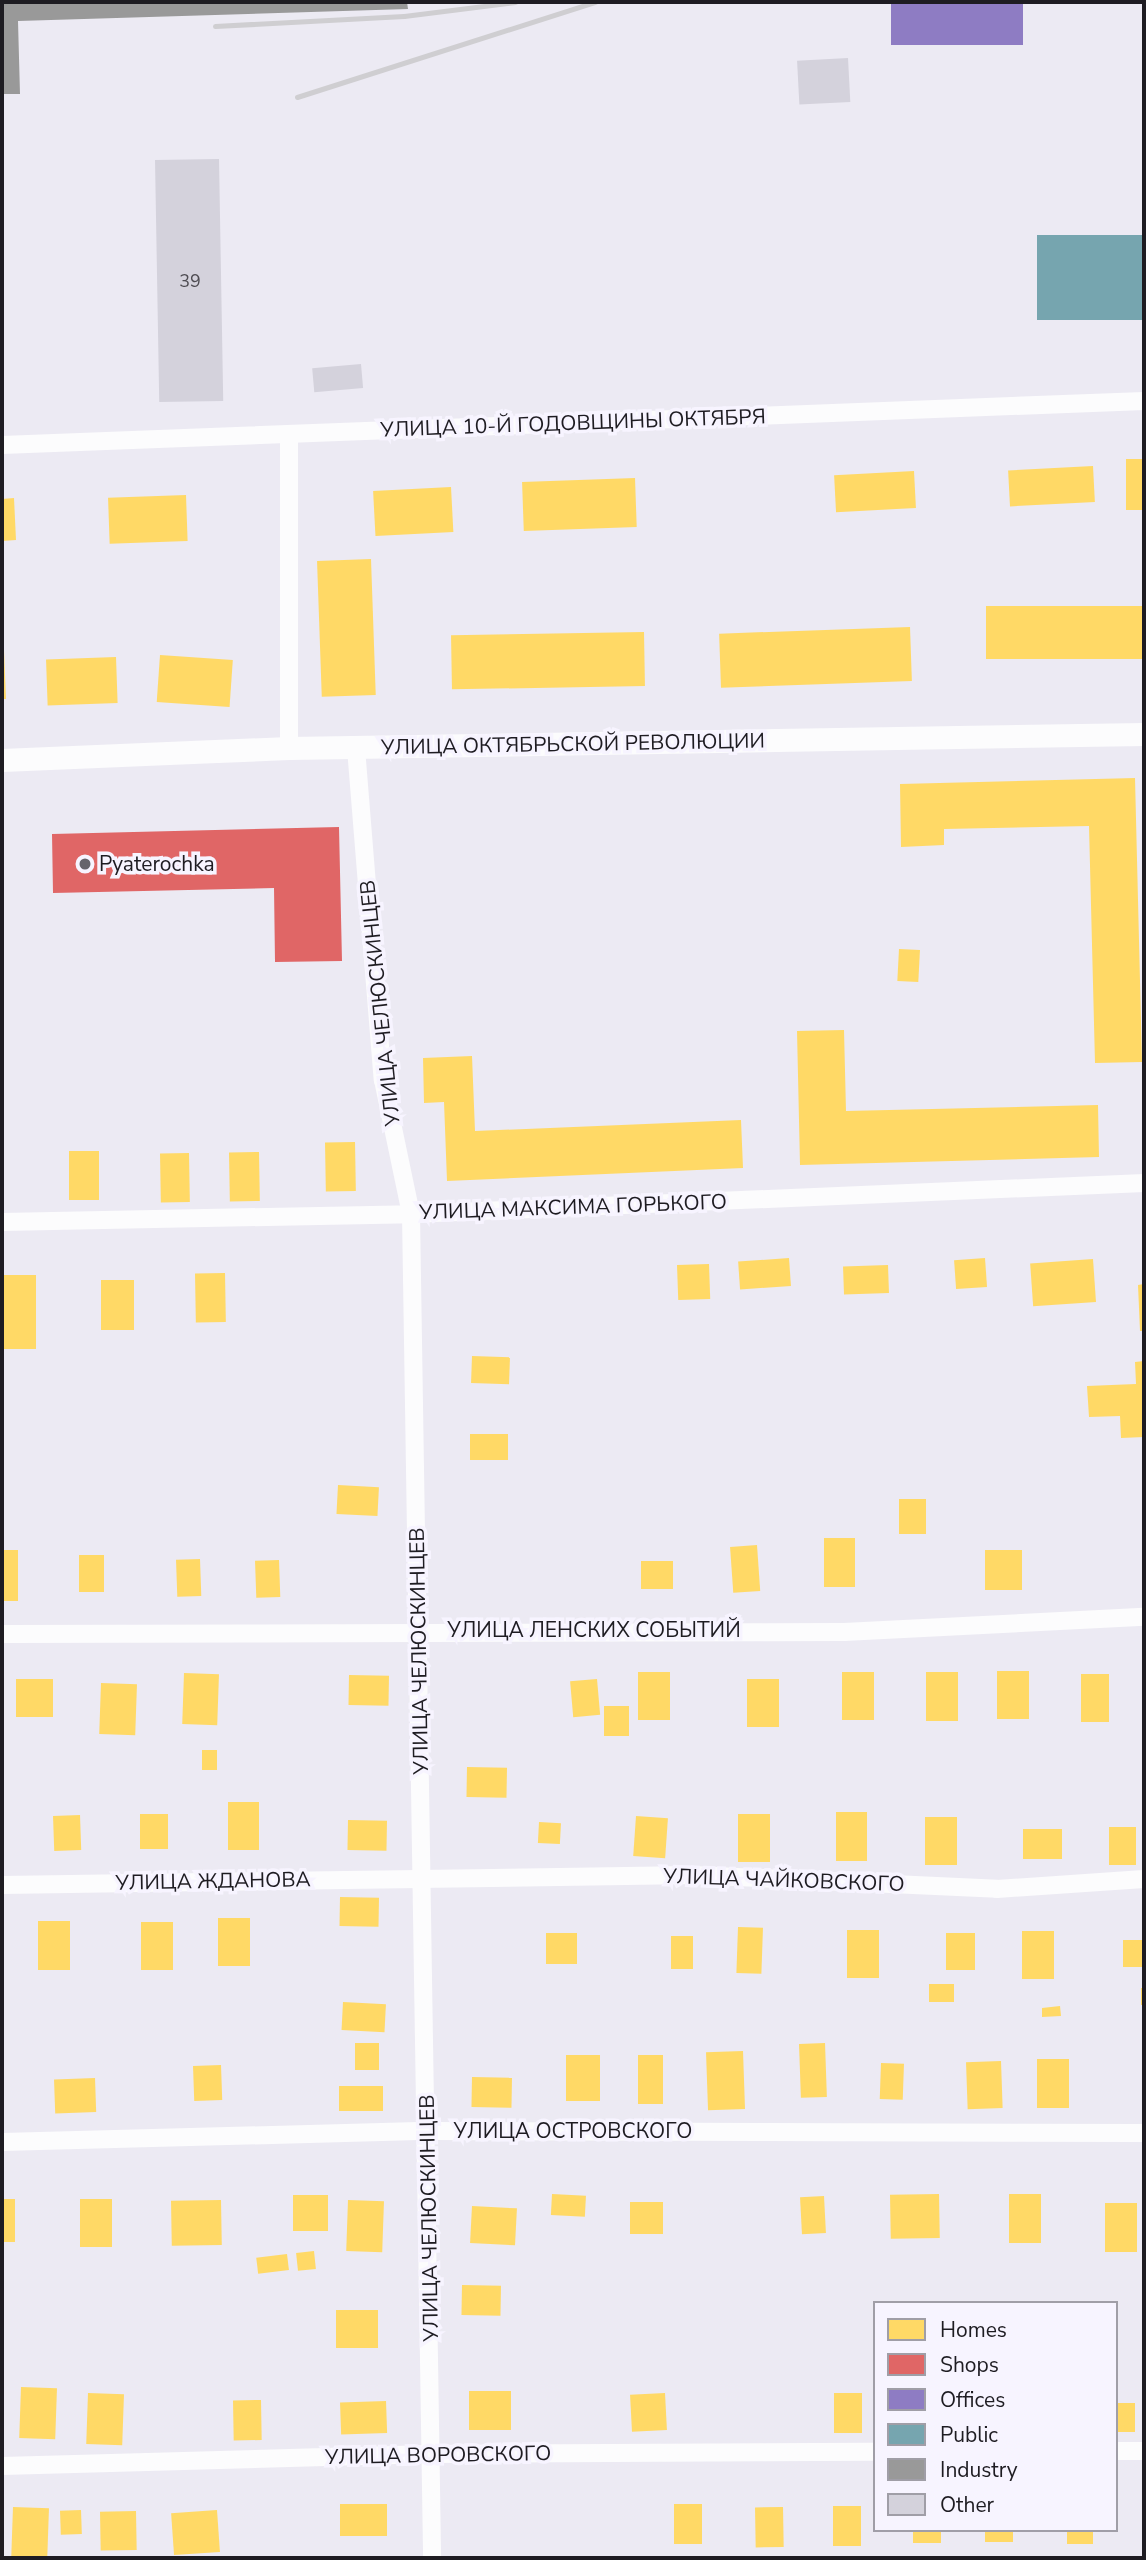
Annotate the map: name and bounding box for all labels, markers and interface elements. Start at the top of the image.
house number: 39 [179,270,201,292]
street label: УЛИЦА 10-Й ГОДОВЩИНЫ ОКТЯБРЯ [380,404,766,442]
street label: УЛИЦА ОКТЯБРЬСКОЙ РЕВОЛЮЦИИ [381,728,765,760]
place label: Pyaterochka [99,851,215,877]
marker: Pyaterochka [77,856,93,872]
street label: УЛИЦА ЧЕЛЮСКИНЦЕВ [355,879,405,1127]
street label: УЛИЦА МАКСИМА ГОРЬКОГО [419,1189,727,1225]
street label: УЛИЦА ЧЕЛЮСКИНЦЕВ [404,1527,434,1775]
street label: УЛИЦА ЛЕНСКИХ СОБЫТИЙ [447,1617,741,1643]
street label: УЛИЦА ЧАЙКОВСКОГО [663,1863,905,1897]
street label: УЛИЦА ЖДАНОВА [115,1867,311,1895]
street label: УЛИЦА ЧЕЛЮСКИНЦЕВ [414,2094,444,2342]
street label: УЛИЦА ОСТРОВСКОГО [454,2118,692,2144]
legend [873,2301,1118,2532]
text: Homes [940,2316,1007,2344]
text: Shops [940,2351,999,2379]
text: Offices [940,2386,1005,2414]
text: Public [940,2421,998,2449]
street label: УЛИЦА ВОРОВСКОГО [325,2440,551,2470]
text: Industry [940,2456,1018,2484]
text: Other [940,2491,994,2519]

